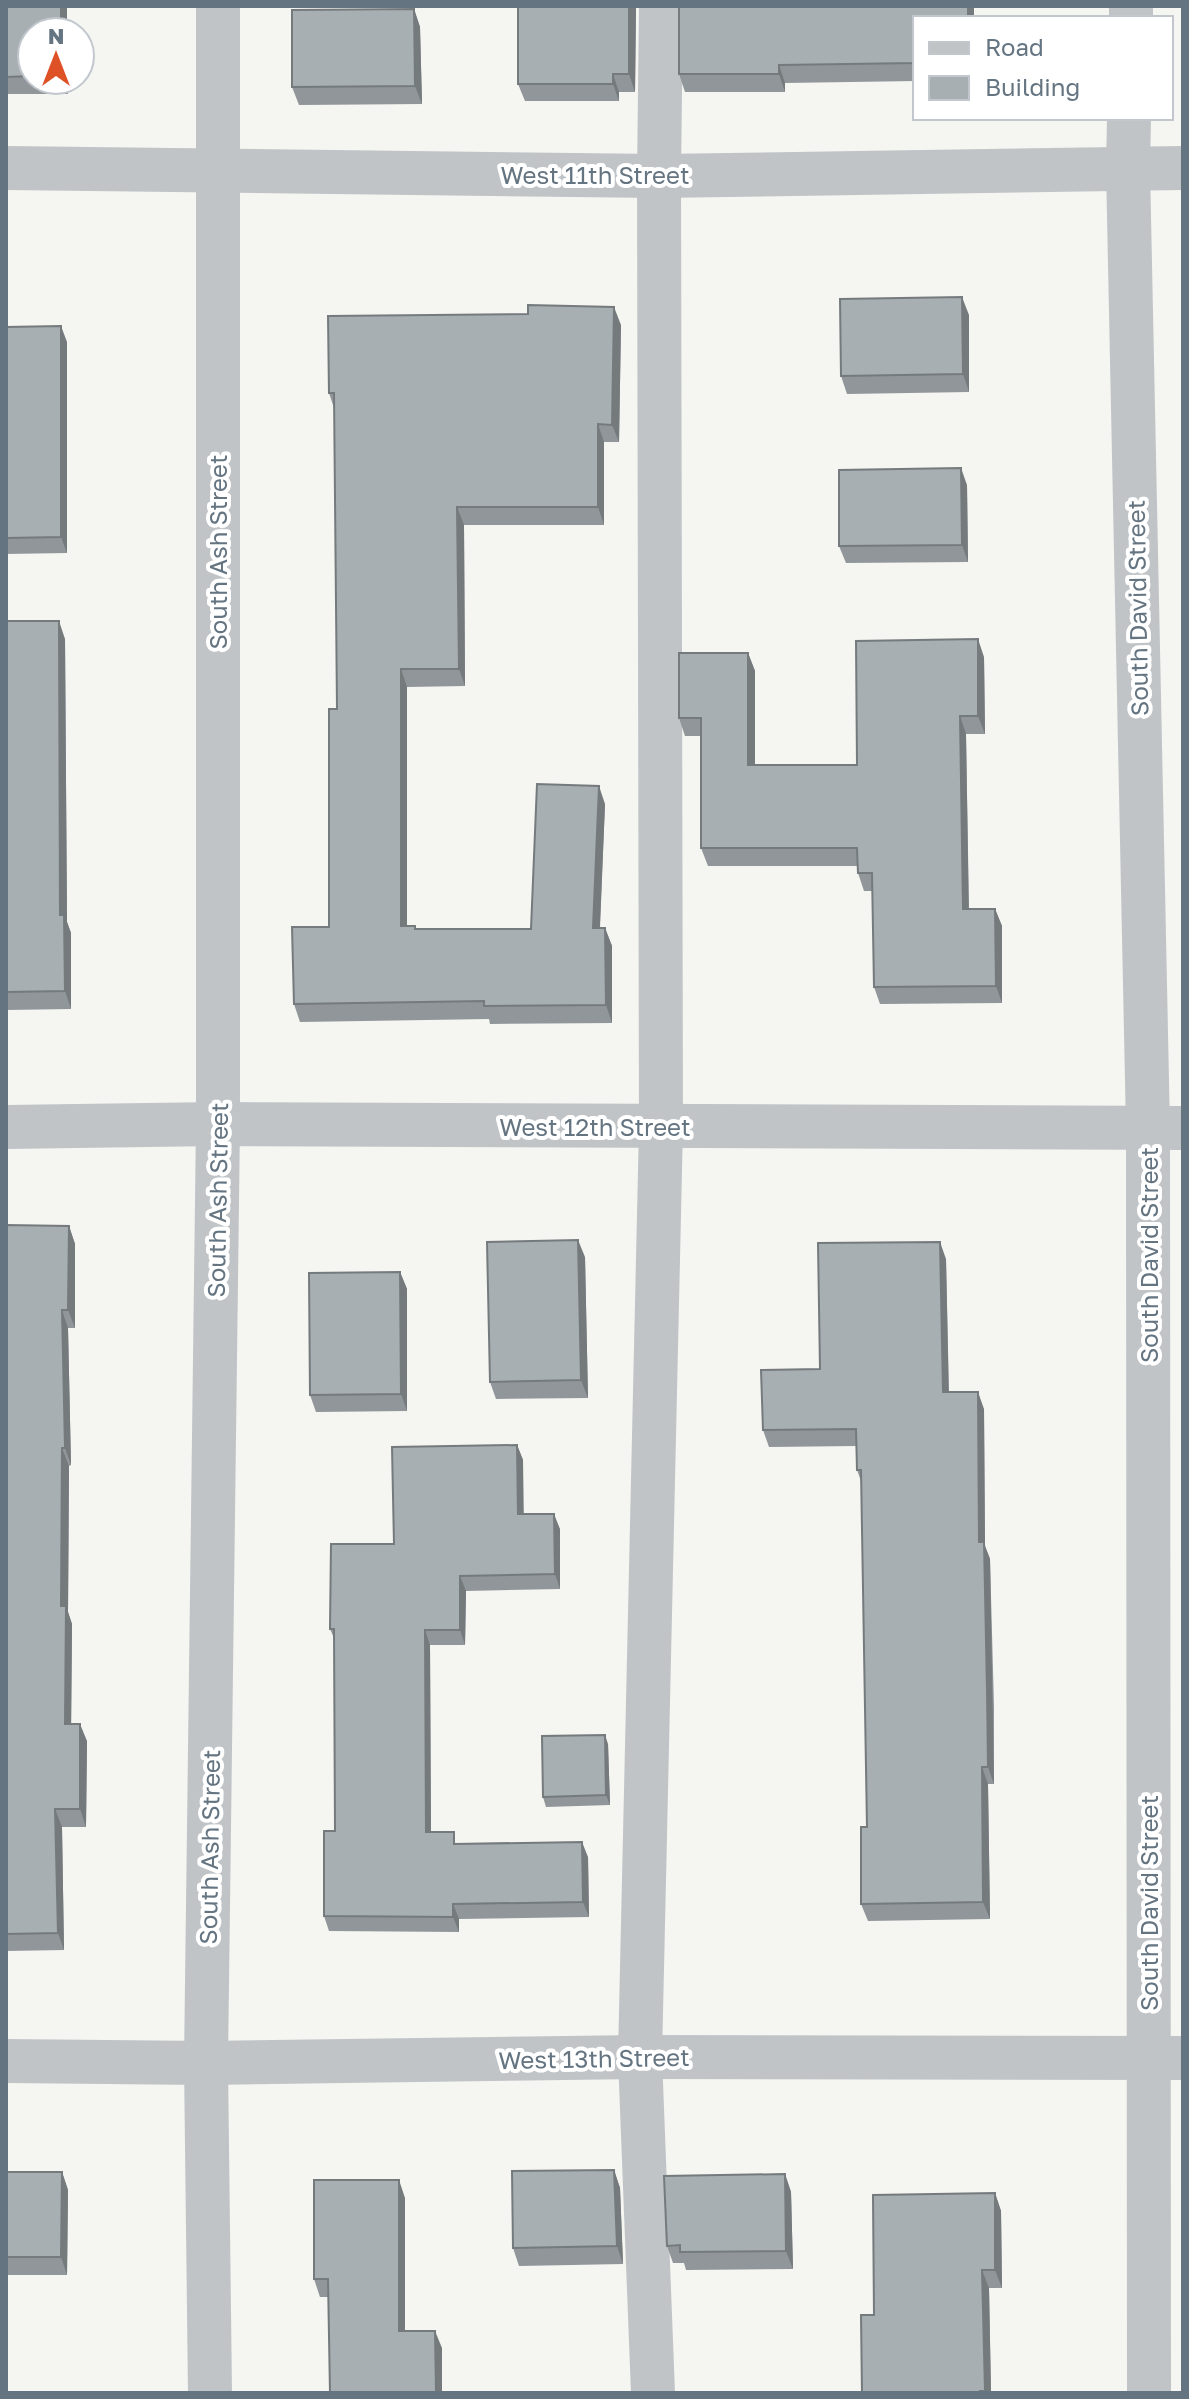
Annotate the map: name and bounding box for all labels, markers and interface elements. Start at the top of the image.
north arrow [16,16,96,96]
legend [913,16,1173,120]
text: N [48,22,64,49]
text: Road [985,32,1044,61]
text: Building [985,72,1080,101]
street label: West 11th Street [501,160,690,189]
street label: South Ash Street [203,454,232,650]
street label: South David Street [1121,500,1153,716]
street label: South Ash Street [201,1102,233,1298]
street label: West 12th Street [499,1112,691,1141]
street label: South David Street [1134,1147,1163,1363]
street label: South Ash Street [193,1749,225,1945]
street label: South David Street [1134,1795,1163,2011]
street label: West 13th Street [498,2042,690,2074]

